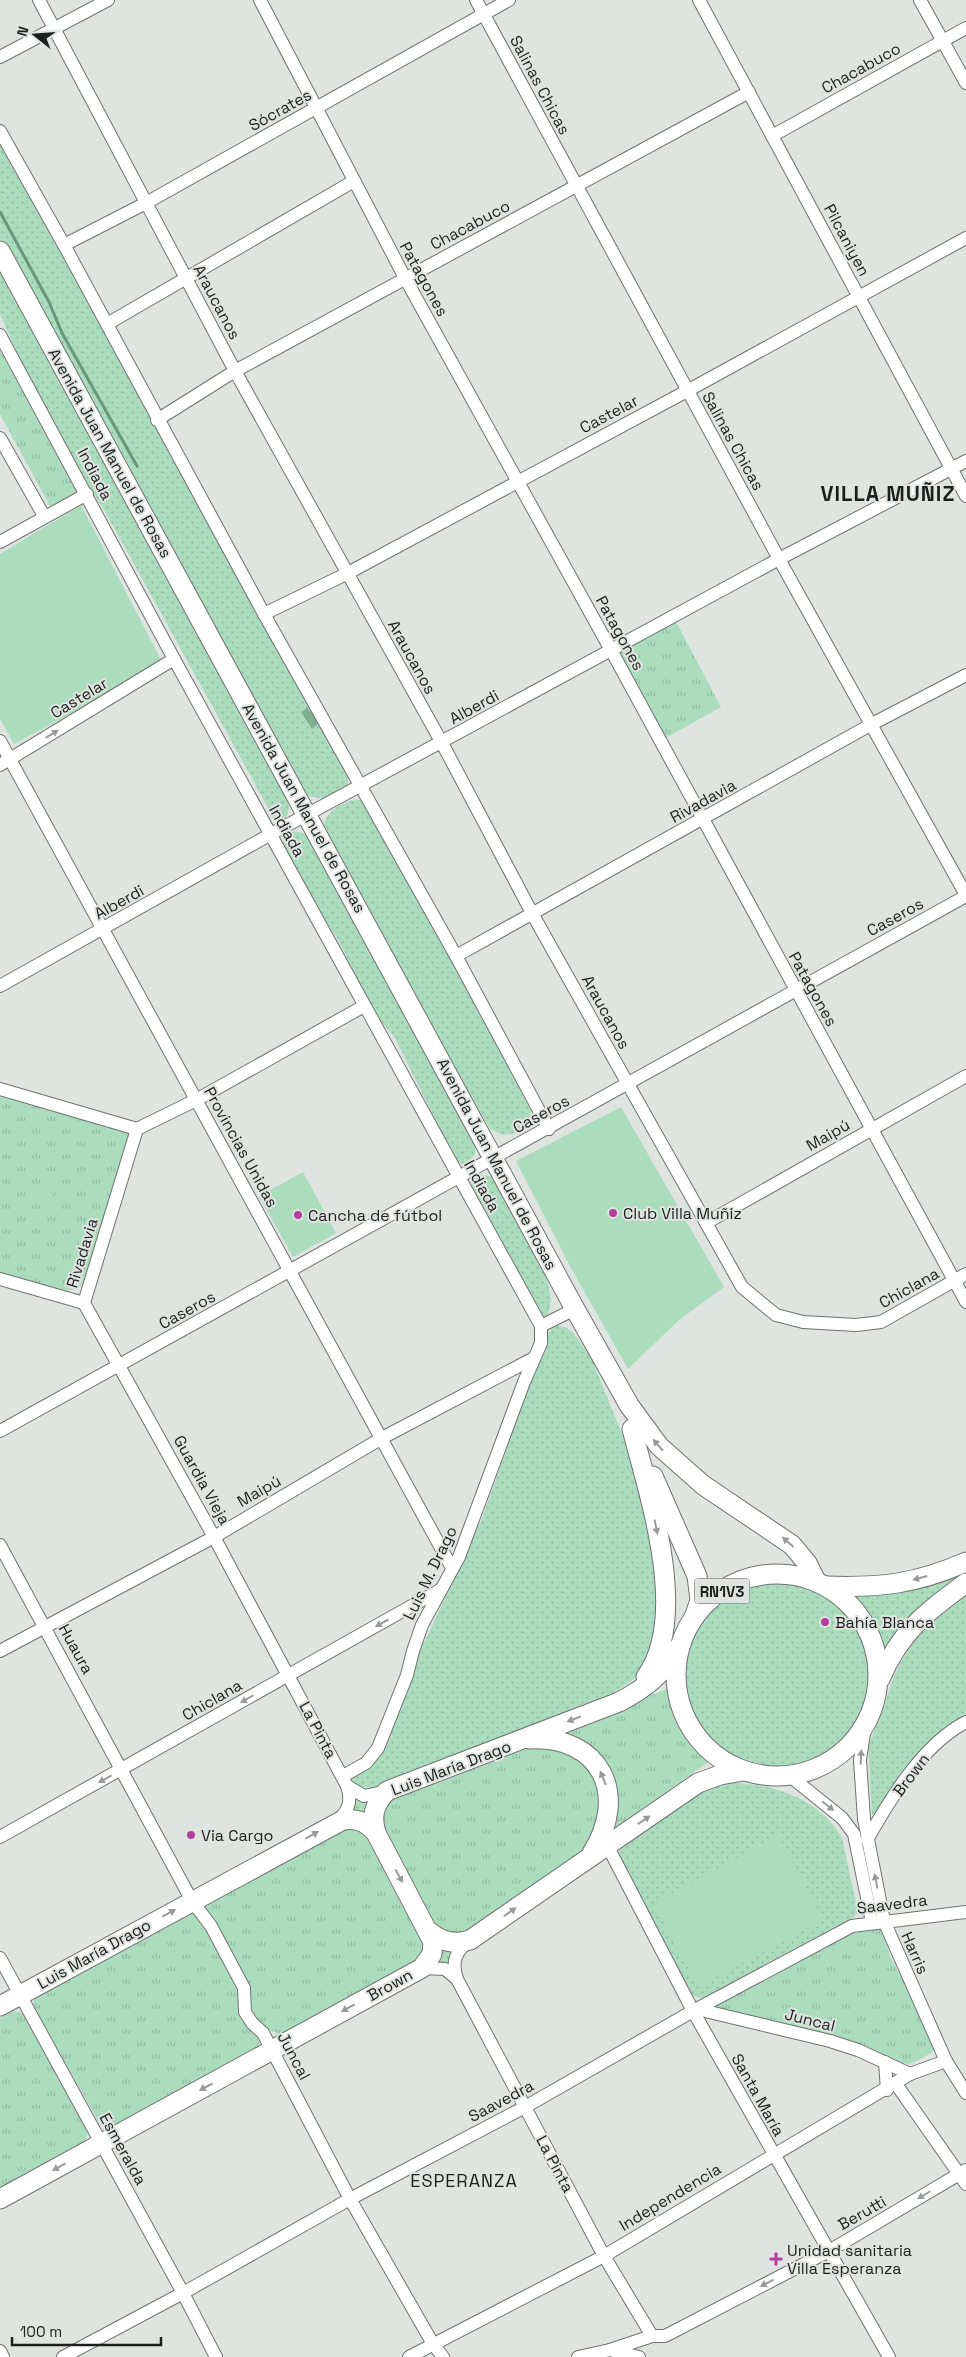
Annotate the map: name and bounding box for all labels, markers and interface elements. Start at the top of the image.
north arrow [10,10,60,60]
text: N [13,24,33,38]
street label: Salinas Chicas [505,32,575,138]
street label: Chacabuco [818,38,904,98]
street label: Sócrates [245,84,315,136]
street label: Chacabuco [426,195,514,255]
street label: Pilcaniyen [819,200,875,280]
street label: Patagones [395,238,453,320]
street label: Araucanos [189,261,245,343]
street label: Avenida Juan Manuel de Rosas [43,344,177,562]
street label: Salinas Chicas [697,388,769,494]
street label: Castelar [576,390,642,438]
street label: Indiada [72,444,118,504]
district label: VILLA MUÑIZ [820,480,956,507]
street label: Patagones [591,592,649,674]
street label: Araucanos [383,616,441,698]
street label: Castelar [46,673,112,723]
street label: Alberdi [445,685,503,729]
street label: Avenida Juan Manuel de Rosas [237,699,371,917]
one-way arrow [45,729,58,739]
street label: Rivadavia [666,774,740,828]
street label: Indiada [264,801,310,861]
street label: Alberdi [90,880,148,924]
street label: Caseros [863,893,927,941]
street label: Patagones [784,948,842,1030]
street label: Araucanos [577,971,635,1053]
street label: Avenida Juan Manuel de Rosas [432,1055,562,1273]
street label: Provincias Unidas [199,1083,283,1211]
street label: Caseros [509,1090,573,1138]
street label: Maipú [802,1114,854,1156]
street label: Indiada [459,1156,505,1216]
place label: Club Villa Muñiz [623,1203,742,1224]
place label: Cancha de fútbol [308,1205,442,1226]
marker: Club Villa Muñiz [607,1207,619,1219]
marker: Cancha de fútbol [292,1209,304,1221]
street label: Rivadavia [61,1215,103,1291]
street label: Chiclana [875,1263,943,1313]
street label: Caseros [155,1286,219,1334]
street label: Guardia Vieja [169,1432,235,1528]
one-way arrow [653,1438,664,1451]
street label: Maipú [233,1470,285,1512]
one-way arrow [653,1519,661,1535]
street label: Luis M. Drago [398,1523,462,1623]
one-way arrow [782,1536,794,1548]
one-way arrow [913,1575,928,1583]
road number: RN1V3 [694,1578,750,1604]
place label: Bahía Blanca [835,1612,934,1633]
marker: Bahía Blanca [819,1616,831,1628]
one-way arrow [375,1618,388,1627]
street label: Huaura [54,1620,98,1678]
street label: Chiclana [178,1674,246,1726]
one-way arrow [240,1694,253,1703]
street label: La Pinta [294,1698,342,1762]
one-way arrow [566,1715,581,1723]
street label: Luis María Drago [388,1735,514,1801]
one-way arrow [857,1748,865,1764]
street label: Brown [888,1749,934,1801]
one-way arrow [599,1771,607,1785]
one-way arrow [98,1775,113,1783]
one-way arrow [822,1801,835,1812]
one-way arrow [637,1815,650,1825]
place label: Via Cargo [201,1825,274,1846]
marker: Via Cargo [185,1829,197,1841]
one-way arrow [305,1831,319,1839]
one-way arrow [395,1869,403,1883]
one-way arrow [871,1872,879,1888]
street label: Saavedra [856,1889,928,1919]
one-way arrow [503,1907,517,1917]
one-way arrow [162,1909,177,1917]
street label: Luis María Drago [33,1914,155,1994]
street label: Harris [896,1929,934,1977]
street label: Brown [364,1964,416,2006]
one-way arrow [342,2004,355,2013]
street label: Juncal [783,2004,837,2036]
street label: Juncal [273,2028,315,2084]
street label: Santa María [727,2050,789,2140]
street label: Saavedra [465,2075,537,2127]
one-way arrow [199,2082,212,2091]
street label: Esmeralda [95,2109,151,2189]
street label: La Pinta [531,2132,579,2196]
street label: Independencia [615,2158,725,2236]
one-way arrow [51,2163,66,2171]
district label: ESPERANZA [410,2169,518,2192]
one-way arrow [918,2190,931,2199]
street label: Berutti [834,2191,890,2235]
place label: Unidad sanitaria Villa Esperanza [787,2240,912,2279]
marker: Unidad sanitaria Villa Esperanza [769,2252,783,2266]
one-way arrow [760,2279,774,2287]
scale bar [12,2314,161,2346]
text: 100 m [20,2322,62,2341]

